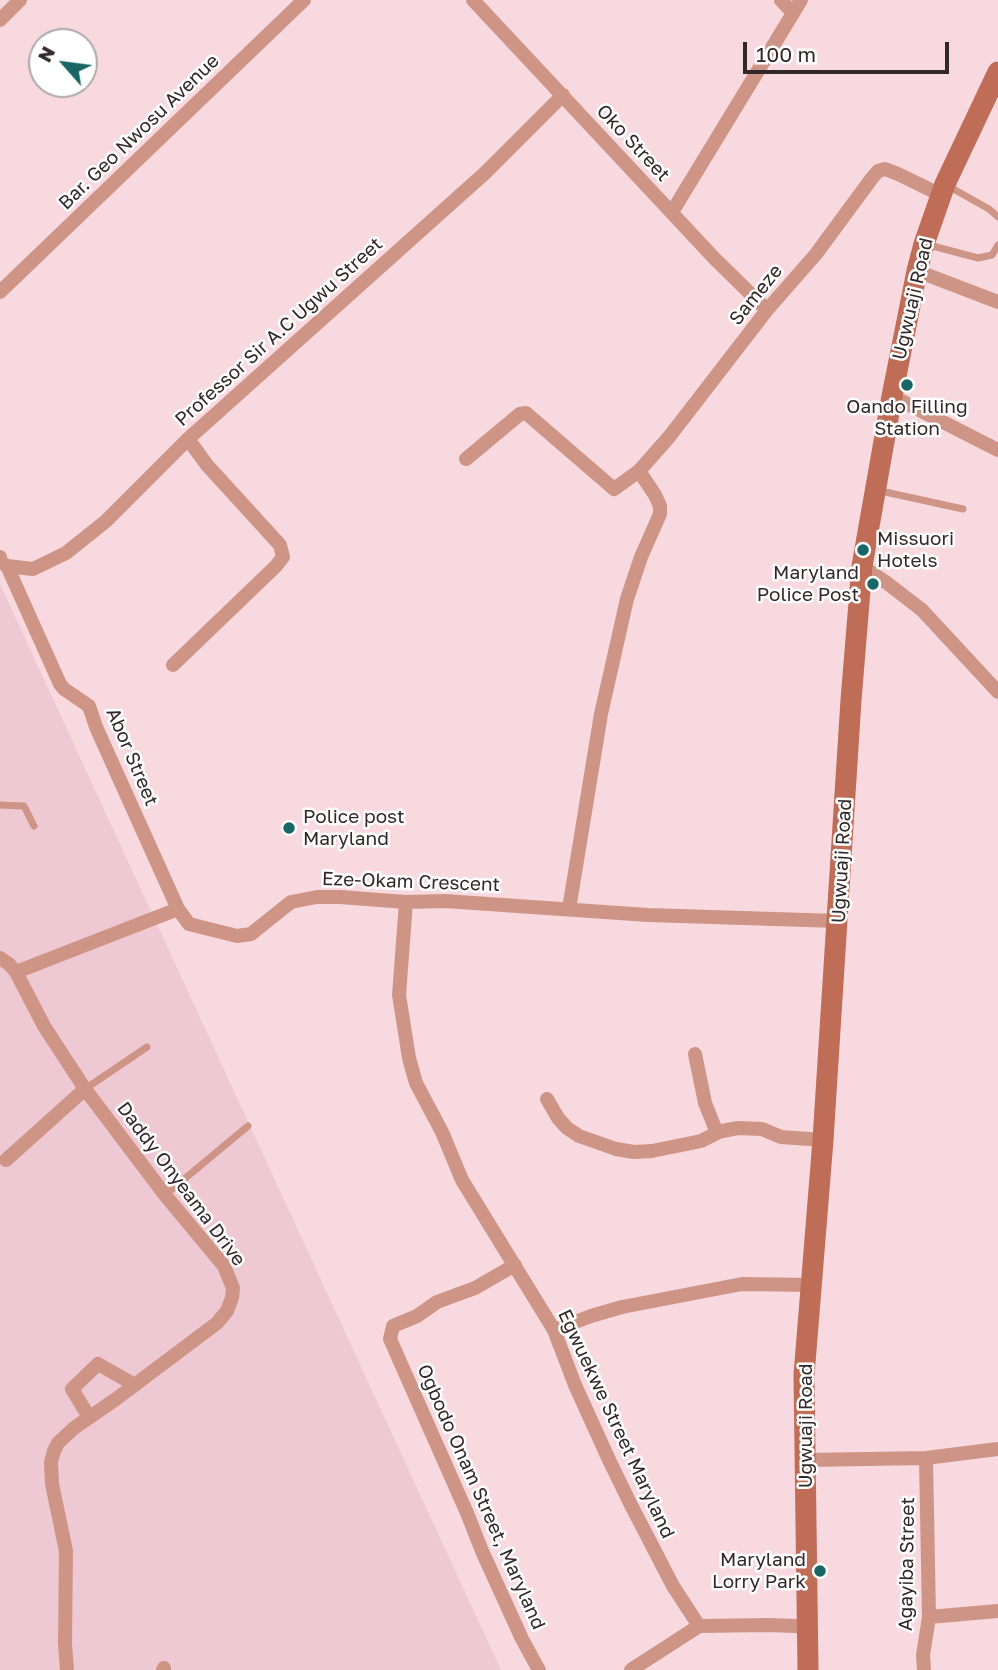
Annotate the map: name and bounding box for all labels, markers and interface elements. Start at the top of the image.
north arrow [28,28,98,98]
scale bar [746,28,953,72]
text: 100 m [756,41,816,67]
text: N [32,42,59,66]
street label: Bar. Geo Nwosu Avenue [54,49,224,215]
street label: Oko Street [592,100,674,186]
street label: Professor Sir A.C Ugwu Street [171,233,387,431]
street label: Ugwuaji Road [888,236,938,362]
street label: Sameze [725,260,787,330]
marker: Oando Filling Station [899,377,915,393]
place label: Oando Filling Station [846,396,968,440]
place label: Missuori Hotels [877,528,954,572]
marker: Missuori Hotels [855,542,871,558]
place label: Maryland Police Post [757,562,859,606]
marker: Maryland Police Post [865,576,881,592]
street label: Abor Street [101,705,163,809]
street label: Ugwuaji Road [827,798,857,924]
place label: Police post Maryland [303,806,405,850]
marker: Police post Maryland [281,820,297,836]
street label: Eze-Okam Crescent [322,867,500,897]
street label: Daddy Onyeama Drive [112,1097,250,1271]
street label: Egwuekwe Street Maryland [553,1306,679,1542]
street label: Ogbodo Onam Street, Maryland [412,1361,550,1633]
street label: Ugwuaji Road [795,1364,817,1488]
street label: Agayiba Street [894,1497,920,1631]
place label: Maryland Lorry Park [712,1549,806,1593]
marker: Maryland Lorry Park [812,1563,828,1579]

